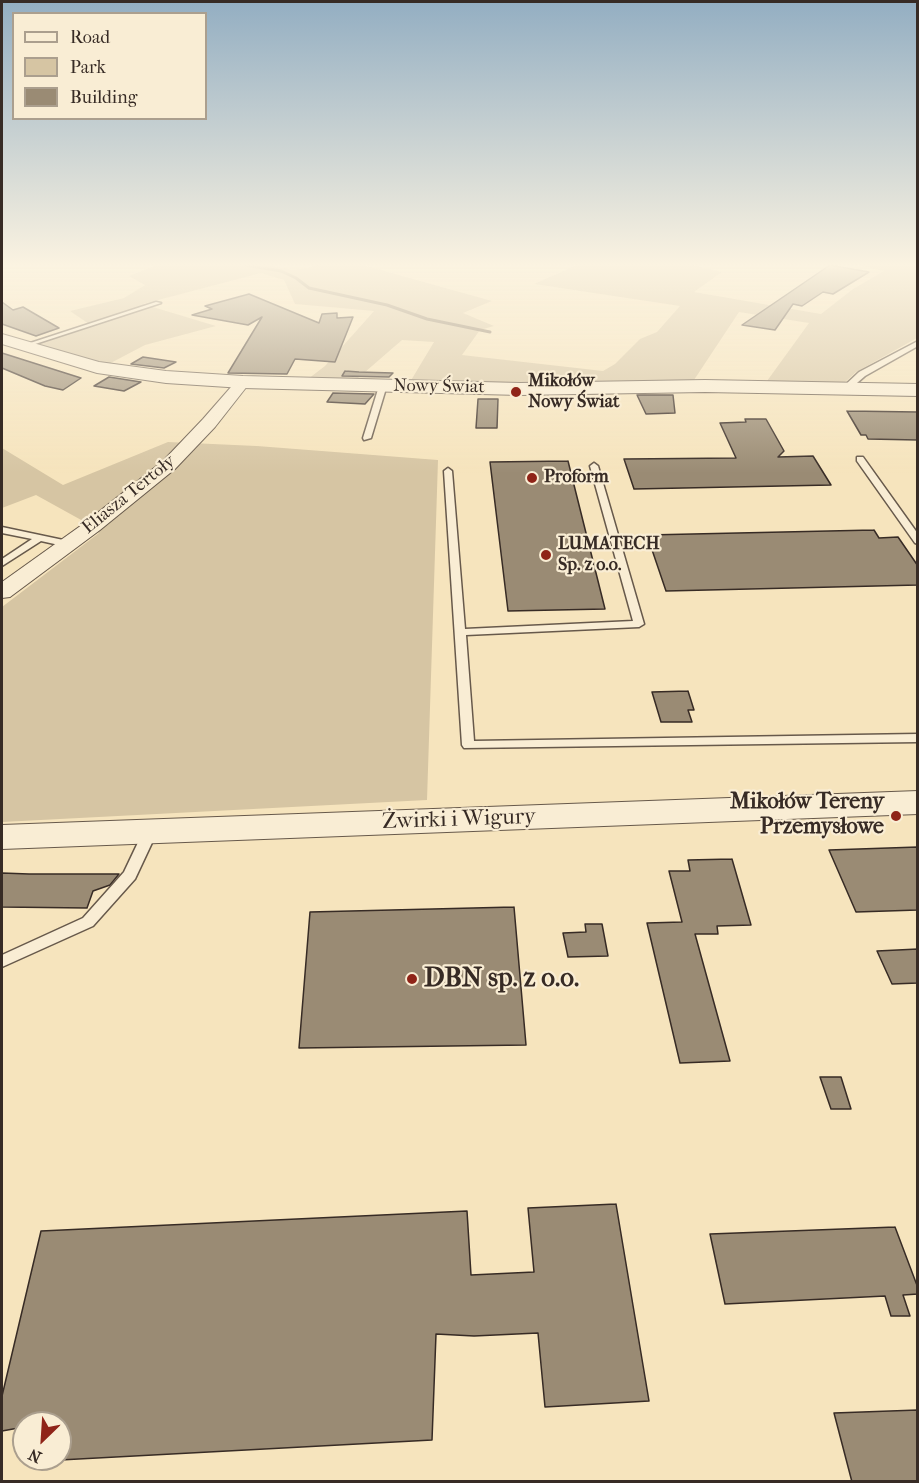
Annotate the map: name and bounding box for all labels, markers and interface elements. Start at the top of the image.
legend [12,12,207,120]
text: Road [70,27,110,48]
text: Park [70,57,106,78]
text: Building [70,87,137,108]
place label: Mikołów Nowy Świat [528,371,619,413]
street label: Nowy Świat [393,375,485,399]
marker: Mikołów Nowy Świat [509,385,523,399]
street label: Eliasza Tertoły [78,451,180,539]
place label: Proform [544,467,609,489]
marker: Proform [525,471,539,485]
place label: LUMATECH Sp. z o.o. [558,534,660,576]
marker: LUMATECH Sp. z o.o. [539,548,553,562]
place label: Mikołów Tereny Przemysłowe [730,790,884,842]
street label: Żwirki i Wigury [382,804,536,836]
marker: Mikołów Tereny Przemysłowe [889,809,903,823]
place label: DBN sp. z o.o. [424,963,579,995]
marker: DBN sp. z o.o. [405,972,419,986]
north arrow [12,1411,72,1471]
text: N [26,1445,45,1467]

